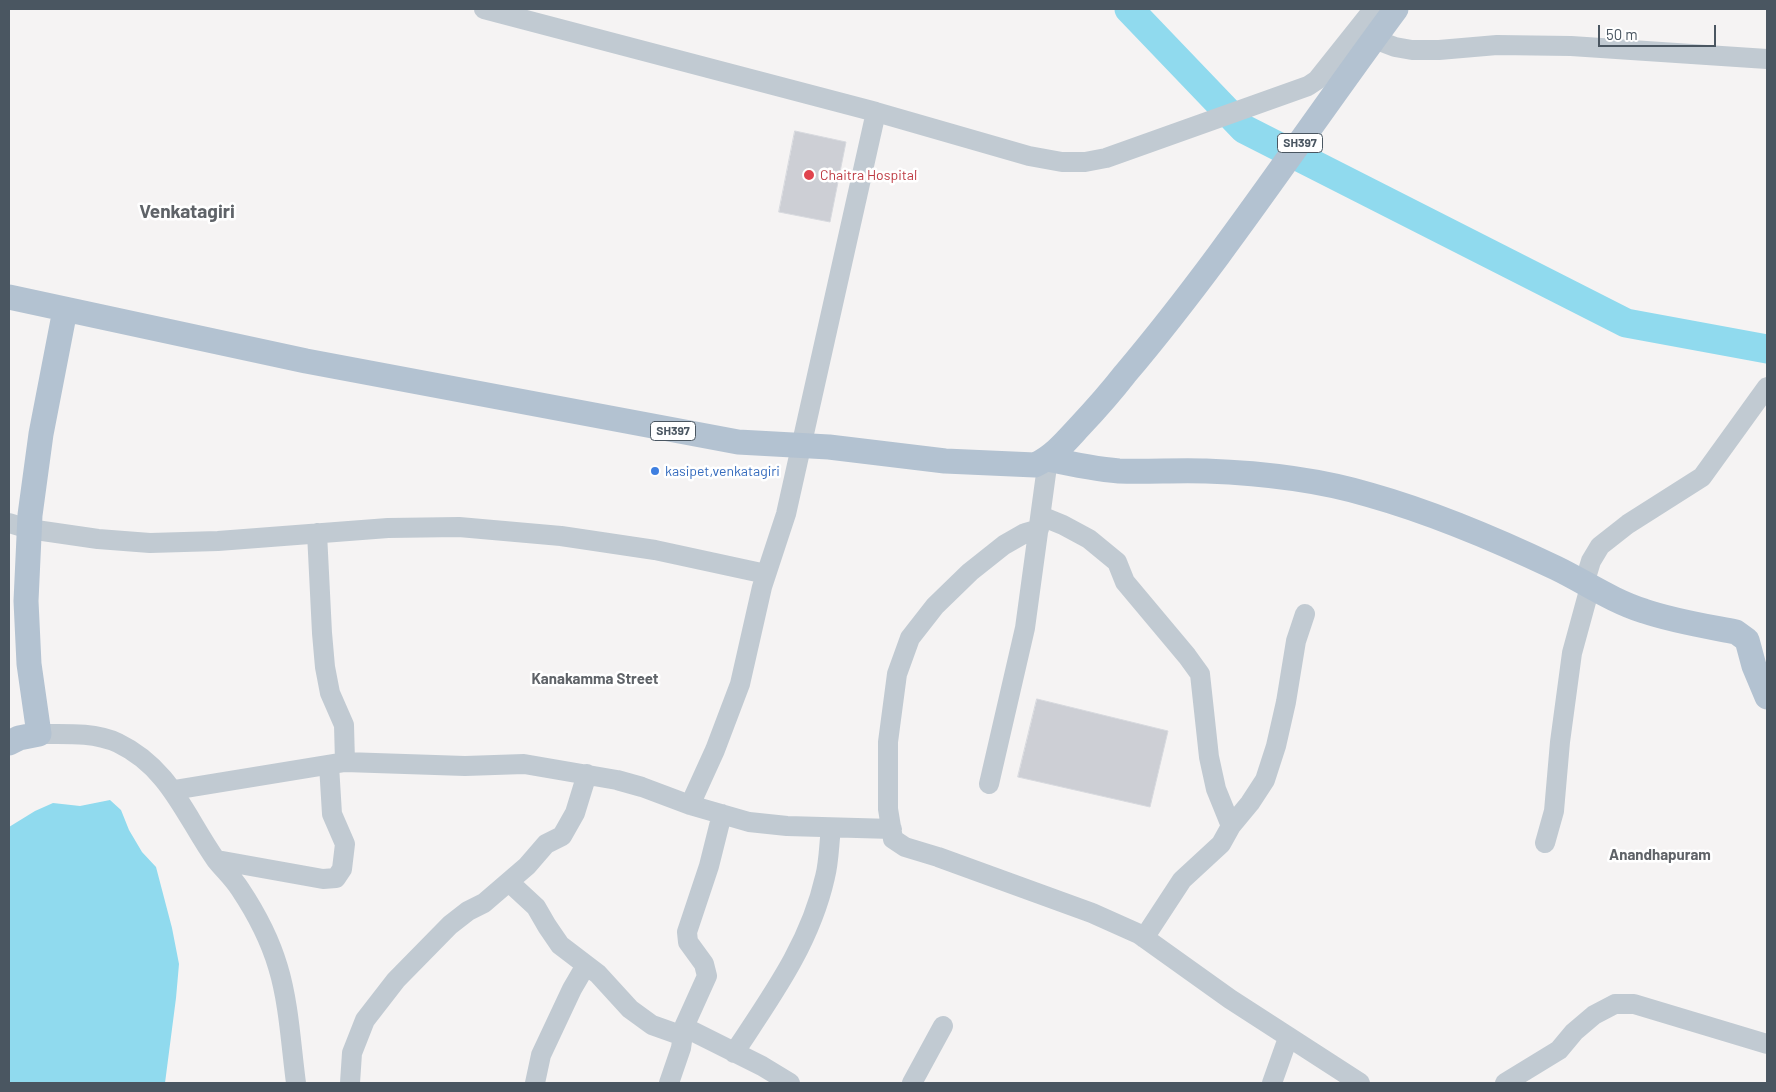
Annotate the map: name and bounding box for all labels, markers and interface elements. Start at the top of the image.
scale bar [1601,15,1718,47]
text: 50 m [1606,25,1638,43]
road number: SH397 [1278,134,1322,152]
place label: Chaitra Hospital [820,167,917,183]
marker: Chaitra Hospital [802,168,816,182]
district label: Venkatagiri [139,201,235,223]
road number: SH397 [650,422,696,441]
place label: kasipet,venkatagiri [665,463,780,479]
marker: kasipet,venkatagiri [649,465,661,477]
district label: Kanakamma Street [531,670,659,688]
district label: Anandhapuram [1609,846,1711,864]

